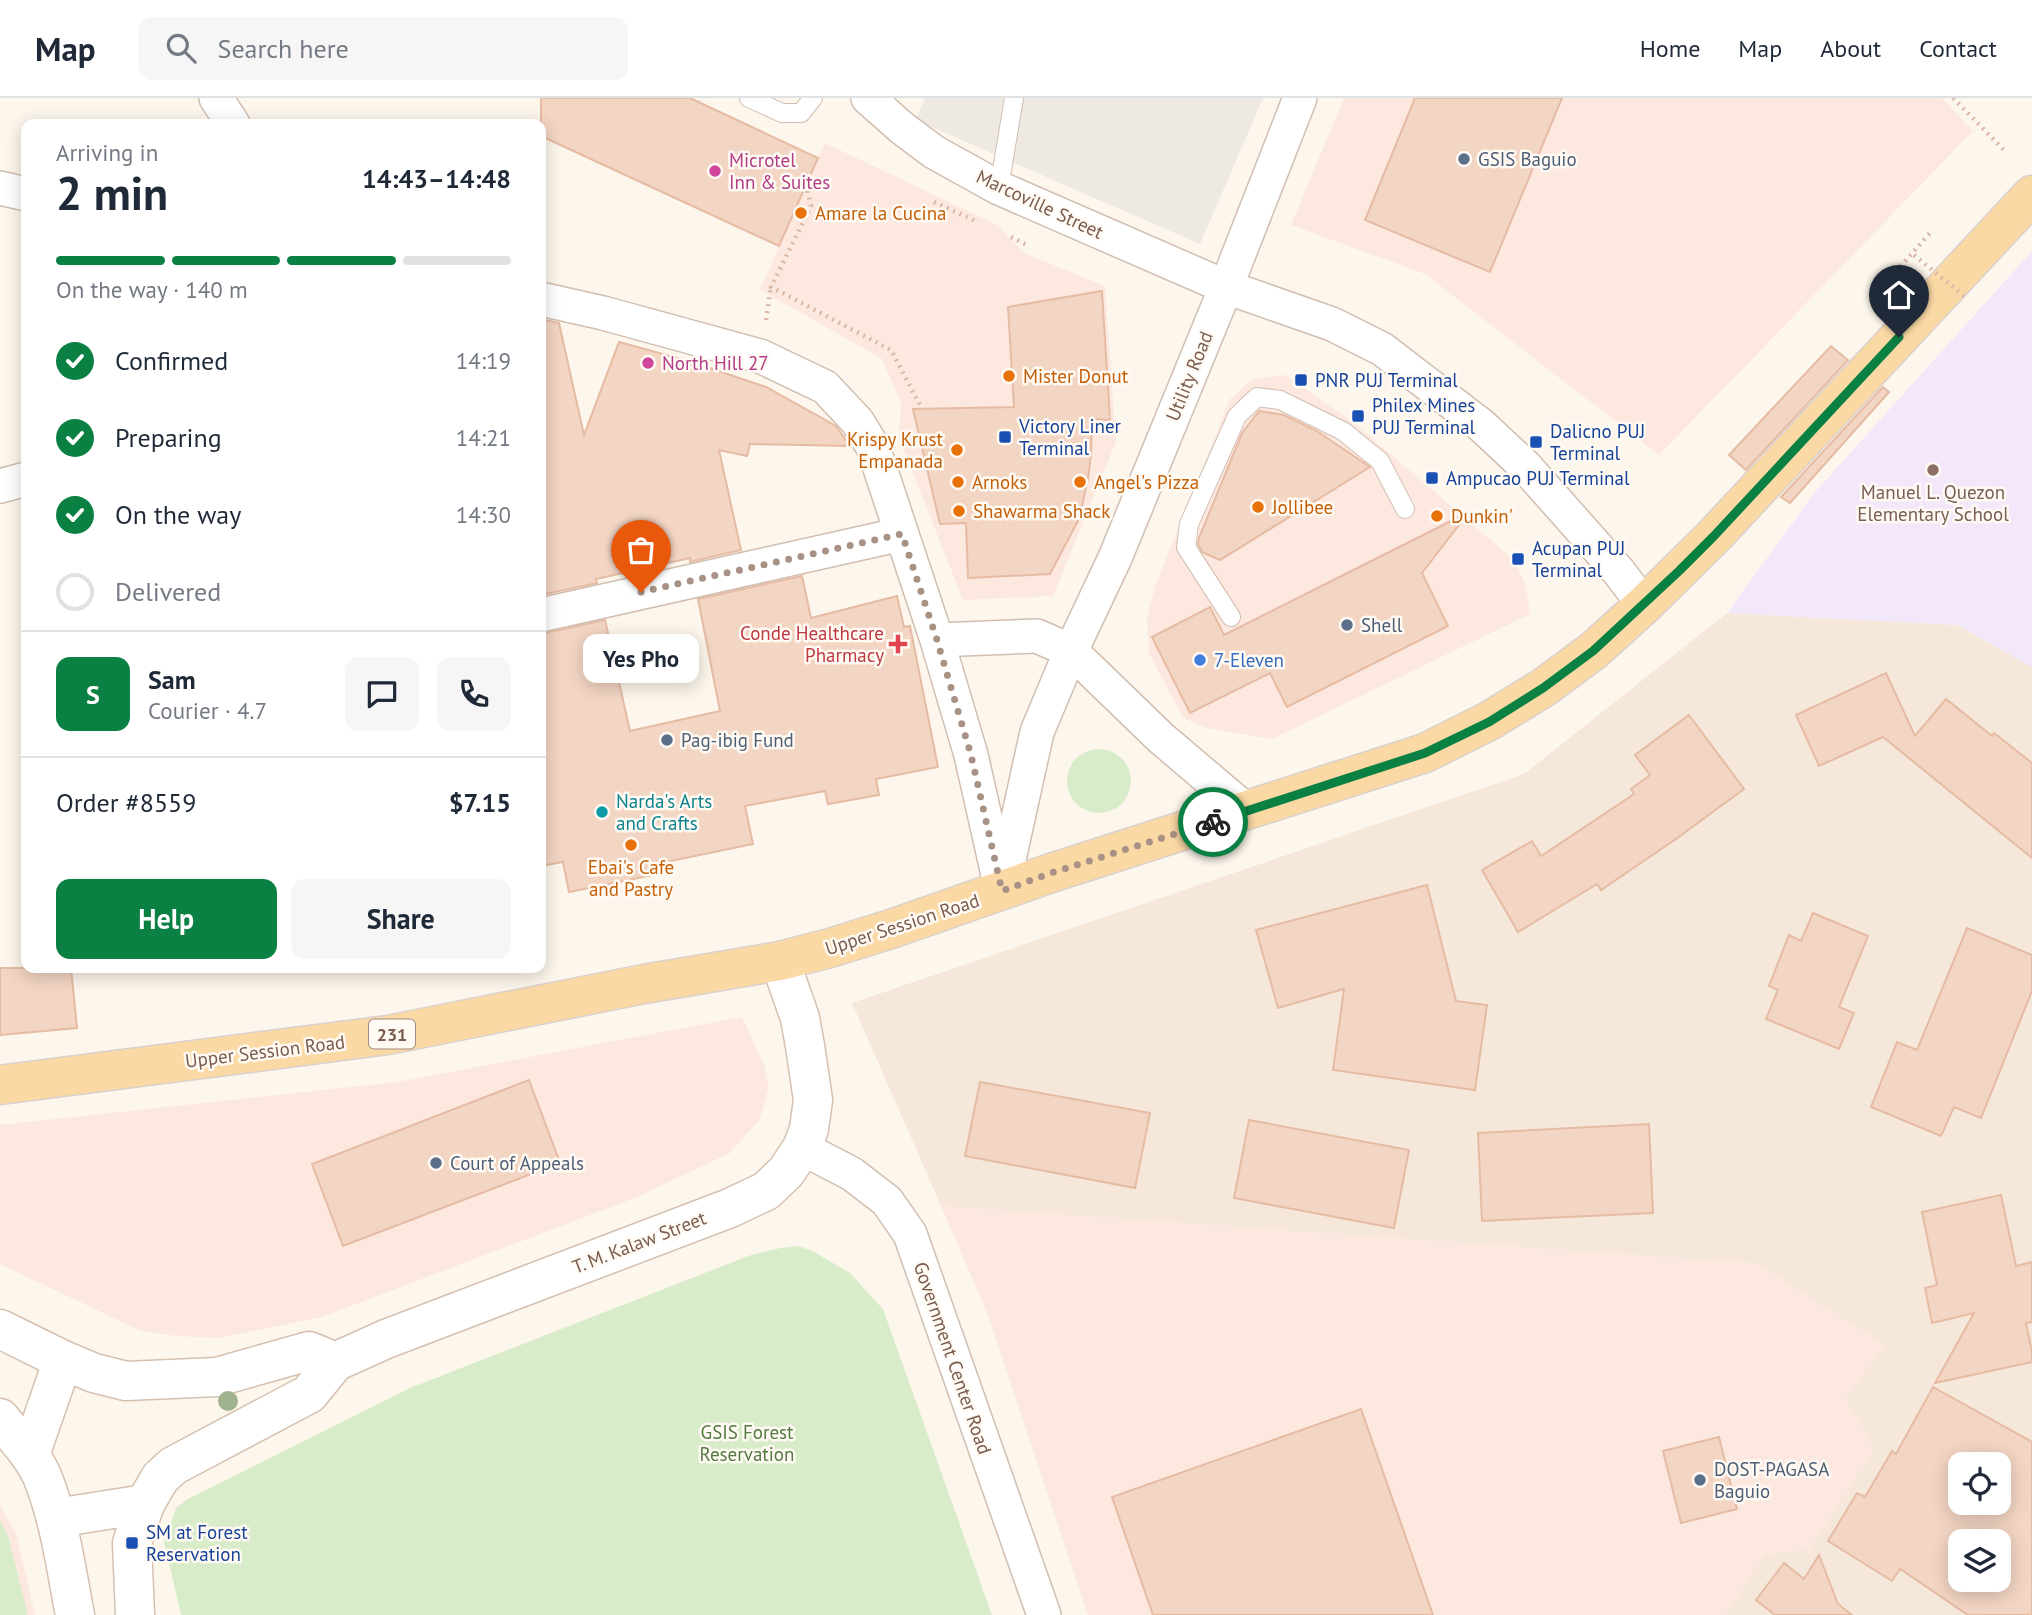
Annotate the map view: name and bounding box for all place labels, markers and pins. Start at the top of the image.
place label: GSIS Baguio [1478,147,1577,171]
place label: Microtel Inn & Suites [729,148,830,194]
marker: GSIS Baguio [1456,151,1472,167]
marker: Microtel Inn & Suites [707,163,723,179]
place label: Amare la Cucina [815,201,946,225]
marker: Amare la Cucina [793,205,809,221]
pin [1869,265,1929,337]
place label: North Hill 27 [662,351,769,375]
marker: North Hill 27 [640,355,656,371]
place label: Mister Donut [1023,364,1129,388]
marker: Mister Donut [1001,368,1017,384]
place label: PNR PUJ Terminal [1315,368,1458,392]
marker: PNR PUJ Terminal [1293,372,1309,388]
place label: Philex Mines PUJ Terminal [1372,393,1476,439]
marker: Philex Mines PUJ Terminal [1350,408,1366,424]
place label: Victory Liner Terminal [1018,414,1122,460]
place label: Dalicno PUJ Terminal [1550,419,1645,465]
place label: Krispy Krust Empanada [847,427,944,473]
marker: Victory Liner Terminal [997,429,1013,445]
marker: Dalicno PUJ Terminal [1528,434,1544,450]
marker: Krispy Krust Empanada [949,442,965,458]
marker: Manuel L. Quezon Elementary School [1925,462,1941,478]
place label: Ampucao PUJ Terminal [1446,466,1630,490]
place label: Arnoks [972,470,1027,494]
place label: Angel's Pizza [1094,470,1199,494]
marker: Ampucao PUJ Terminal [1424,470,1440,486]
marker: Arnoks [950,474,966,490]
marker: Angel's Pizza [1072,474,1088,490]
place label: Manuel L. Quezon Elementary School [1857,480,2009,526]
place label: Jollibee [1271,495,1333,519]
place label: Shawarma Shack [973,499,1110,523]
marker: Jollibee [1250,499,1266,515]
marker: Shawarma Shack [951,503,967,519]
place label: Dunkin' [1451,504,1513,528]
marker: Dunkin' [1429,508,1445,524]
pin [611,520,671,592]
place label: Acupan PUJ Terminal [1532,536,1625,582]
marker: Acupan PUJ Terminal [1510,551,1526,567]
place label: Shell [1361,613,1403,637]
marker: Shell [1339,617,1355,633]
place label: Conde Healthcare Pharmacy [740,621,884,667]
callout: Yes Pho [583,634,699,683]
marker: Conde Healthcare Pharmacy [890,636,906,652]
place label: 7-Eleven [1214,648,1284,672]
marker: 7-Eleven [1192,652,1208,668]
place label: Pag-ibig Fund [681,728,794,752]
marker: Pag-ibig Fund [659,732,675,748]
place label: Narda's Arts and Crafts [616,789,712,835]
marker: Narda's Arts and Crafts [594,804,610,820]
marker: Ebai's Cafe and Pastry [623,837,639,853]
place label: Ebai's Cafe and Pastry [588,855,674,901]
place label: Court of Appeals [450,1151,584,1175]
marker: Court of Appeals [428,1155,444,1171]
place label: DOST-PAGASA Baguio [1714,1457,1829,1503]
marker: DOST-PAGASA Baguio [1692,1472,1708,1488]
place label: SM at Forest Reservation [146,1520,248,1566]
marker: SM at Forest Reservation [124,1535,140,1551]

